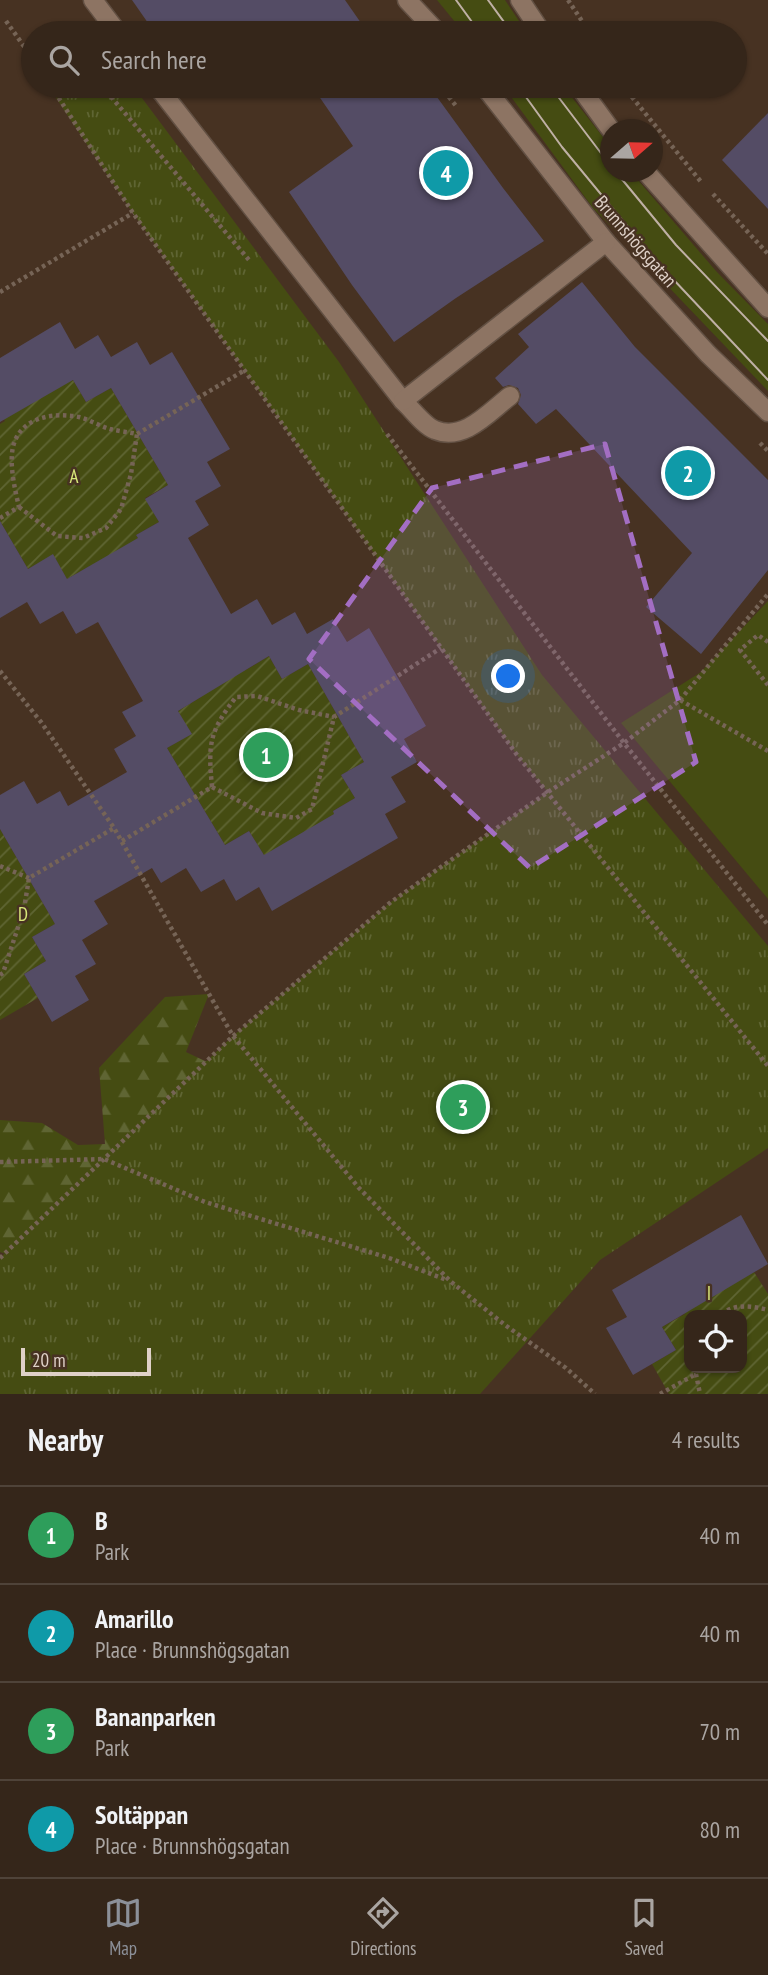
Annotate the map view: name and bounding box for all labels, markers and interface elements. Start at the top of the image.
search box [21,21,747,98]
icon: search [45,41,83,79]
text: Search here [101,43,207,76]
north arrow [600,119,663,182]
pin: 4 [423,147,469,199]
street label: Brunnshögsgatan [590,190,682,292]
pin: 2 [665,447,711,499]
park label: A [70,464,79,488]
your location [491,659,525,693]
pin: 1 [243,729,289,781]
park label: D [18,902,28,926]
pin: 3 [440,1081,486,1133]
park label: I [707,1281,711,1305]
map controls [684,1310,747,1373]
button: locate [684,1310,747,1373]
scale bar [21,1345,150,1377]
text: 20 m [32,1348,66,1372]
text: Nearby [28,1420,103,1459]
text: 4 results [672,1425,740,1454]
text: B [95,1504,108,1537]
text: 1 [46,1521,57,1550]
text: 40 m [699,1521,740,1550]
text: Park [95,1537,129,1566]
text: Amarillo [95,1602,174,1635]
text: 2 [46,1619,57,1648]
text: 40 m [699,1619,740,1648]
text: Place · Brunnshögsgatan [95,1635,290,1664]
text: Bananparken [95,1700,216,1733]
text: 3 [46,1717,57,1746]
text: 70 m [699,1717,740,1746]
text: Park [95,1733,129,1762]
text: Soltäppan [95,1798,188,1831]
text: 4 [46,1815,57,1844]
text: 80 m [699,1815,740,1844]
text: Place · Brunnshögsgatan [95,1831,290,1860]
tab: Map [104,1894,142,1960]
tab: Directions [350,1894,416,1960]
tab: Saved [625,1894,664,1960]

